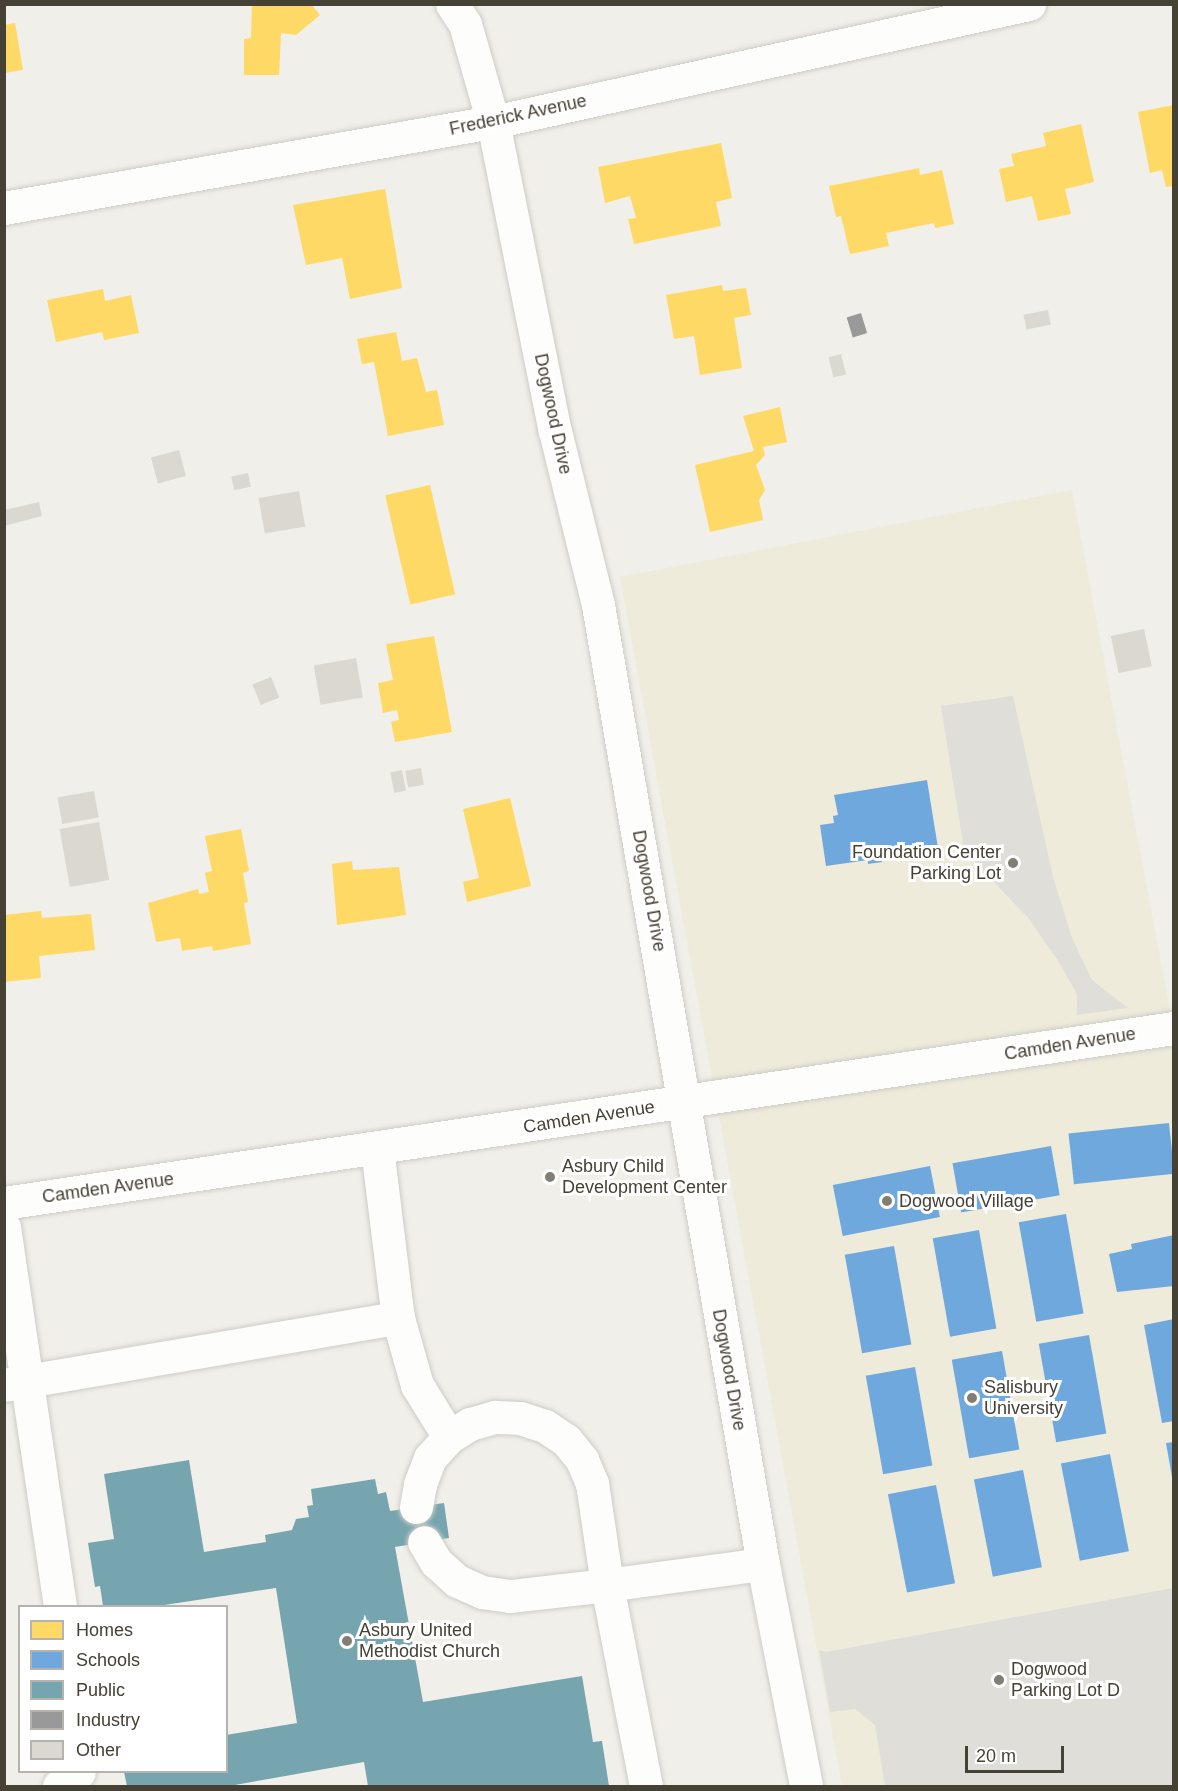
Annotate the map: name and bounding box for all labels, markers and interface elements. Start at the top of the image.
street label: Frederick Avenue [447,90,589,140]
street label: Dogwood Drive [530,352,576,476]
street label: Dogwood Drive [628,829,670,953]
place label: Foundation Center Parking Lot [852,842,1001,884]
marker: Foundation Center Parking Lot [1006,856,1020,870]
street label: Camden Avenue [1002,1023,1138,1065]
street label: Camden Avenue [521,1096,657,1138]
place label: Asbury Child Development Center [562,1156,727,1198]
street label: Camden Avenue [40,1168,176,1208]
marker: Asbury Child Development Center [543,1170,557,1184]
place label: Dogwood Village [899,1190,1034,1212]
marker: Dogwood Village [880,1194,894,1208]
street label: Dogwood Drive [708,1308,750,1432]
place label: Salisbury University [984,1377,1063,1420]
marker: Salisbury University [965,1391,979,1405]
legend [18,1605,228,1773]
text: Homes [76,1620,133,1640]
place label: Asbury United Methodist Church [359,1620,500,1662]
marker: Asbury United Methodist Church [340,1634,354,1648]
text: Schools [76,1650,140,1670]
place label: Dogwood Parking Lot D [1011,1659,1120,1702]
marker: Dogwood Parking Lot D [992,1673,1006,1687]
text: Public [76,1680,125,1700]
text: Industry [76,1710,140,1730]
scale bar [968,1734,1067,1772]
text: Other [76,1740,121,1760]
text: 20 m [976,1746,1016,1766]

